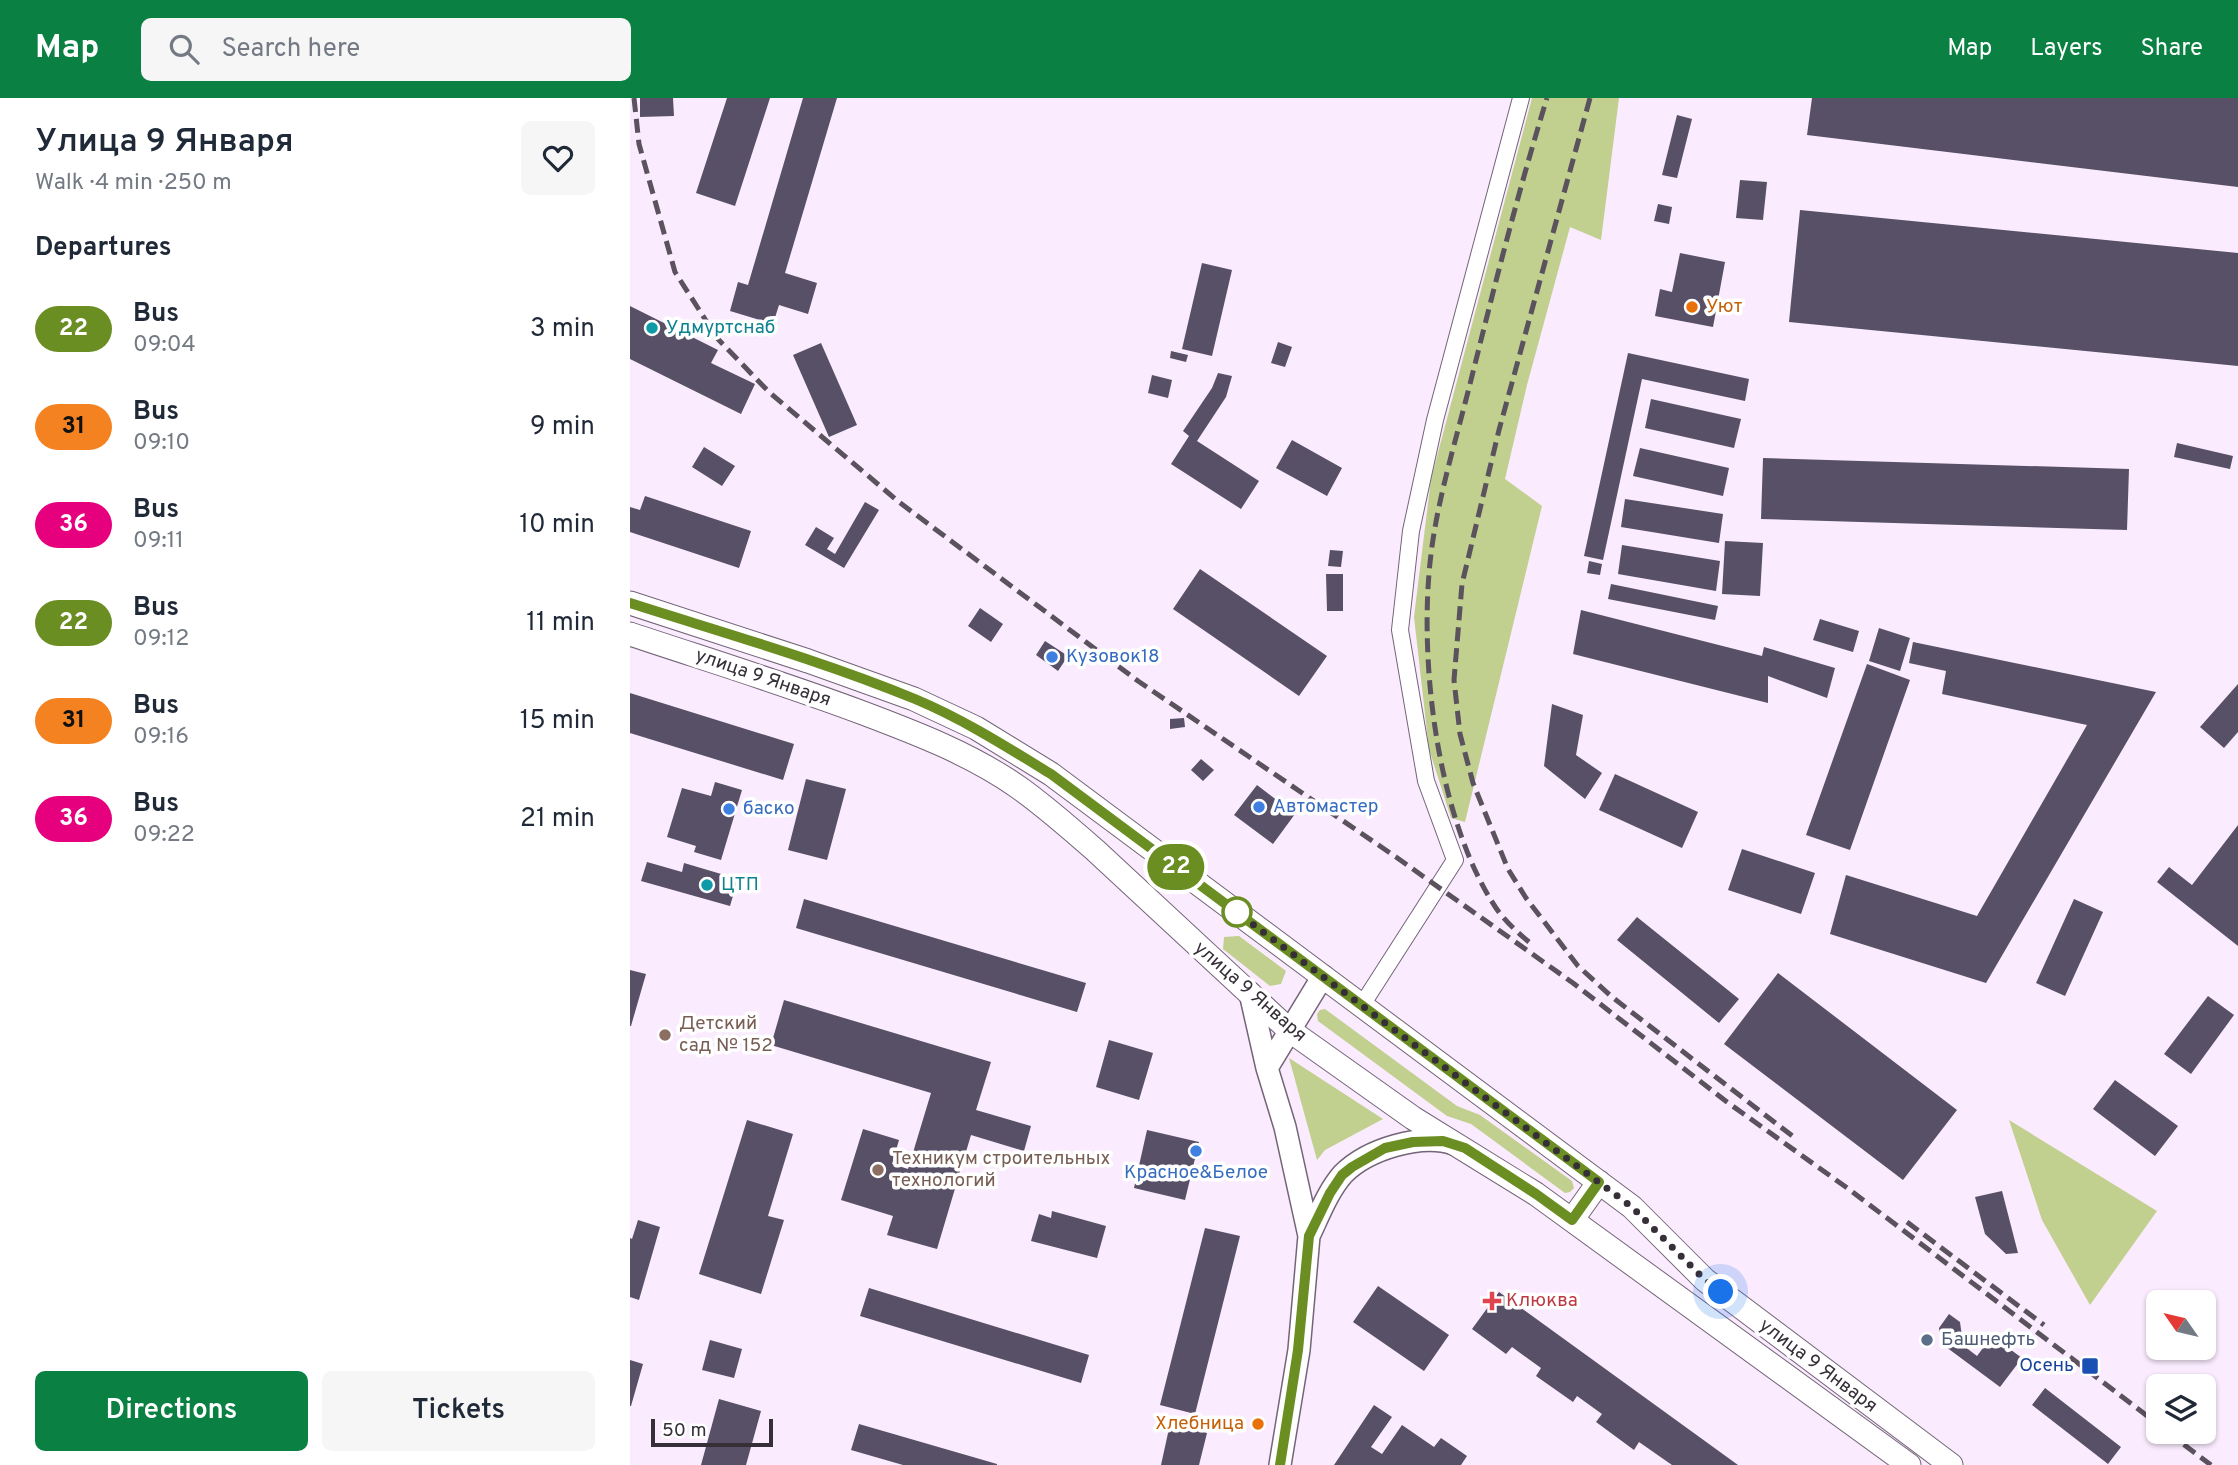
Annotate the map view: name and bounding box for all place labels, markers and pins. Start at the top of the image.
place label: Уют [1706,295,1743,319]
marker: Уют [1684,299,1700,315]
place label: Удмуртснаб [666,316,775,340]
marker: Удмуртснаб [644,320,660,336]
place label: Кузовок18 [1066,645,1160,669]
marker: Кузовок18 [1044,649,1060,665]
place label: Автомастер [1273,795,1378,819]
place label: баско [743,797,795,821]
marker: Автомастер [1251,799,1267,815]
marker: баско [721,801,737,817]
place label: ЦТП [721,873,759,897]
marker: ЦТП [699,877,715,893]
unlabelled marker [1222,897,1252,927]
place label: Детский сад № 152 [679,1012,773,1058]
marker: Детский сад № 152 [657,1027,673,1043]
marker: Красное&Белое [1188,1143,1204,1159]
place label: Техникум строительных технологий [892,1147,1111,1193]
place label: Красное&Белое [1124,1161,1268,1185]
marker: Техникум строительных технологий [870,1162,886,1178]
place label: Клюква [1506,1289,1578,1313]
marker: Клюква [1484,1293,1500,1309]
place label: Башнефть [1941,1328,2035,1352]
marker: Башнефть [1919,1332,1935,1348]
place label: Осень [2019,1354,2074,1378]
marker: Осень [2080,1356,2100,1376]
place label: Хлебница [1155,1412,1244,1436]
marker: Хлебница [1250,1416,1266,1432]

